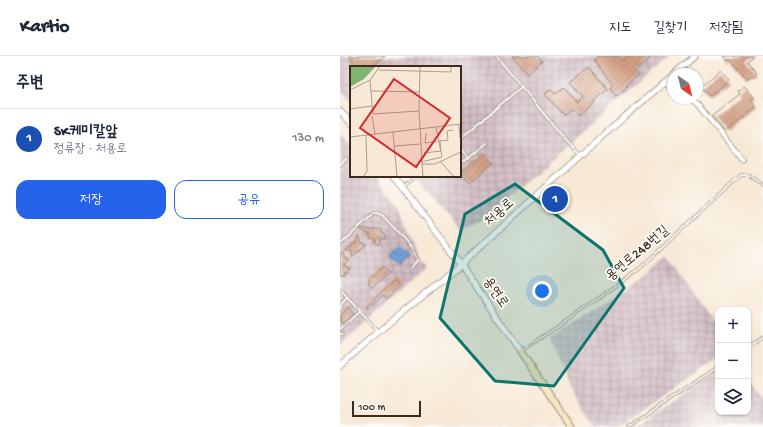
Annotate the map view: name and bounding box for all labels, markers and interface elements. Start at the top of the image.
text: Kartio [20,16,69,39]
text: 지도 [609,20,631,37]
text: 길찾기 [653,20,687,37]
text: 저장됨 [709,20,743,37]
inset map [350,66,461,177]
north arrow [667,68,703,104]
text: 주변 [16,74,43,94]
text: SK케미칼앞 [54,123,118,141]
text: 1 [26,131,32,146]
text: 130 m [292,131,324,146]
text: 정류장 · 처용로 [54,142,127,157]
button: 저장 [16,180,166,219]
button: 공유 [174,180,324,219]
pin: 1 [542,184,568,214]
street label: 처용로 [482,195,518,231]
street label: 용연로248번길 [603,222,674,285]
street label: 용연로 [479,274,511,312]
your location [532,281,552,301]
map controls [715,307,751,415]
button: + [715,307,751,343]
button: − [715,343,751,379]
button: layers [715,379,751,415]
scale bar [352,399,421,418]
text: 100 m [358,402,385,414]

